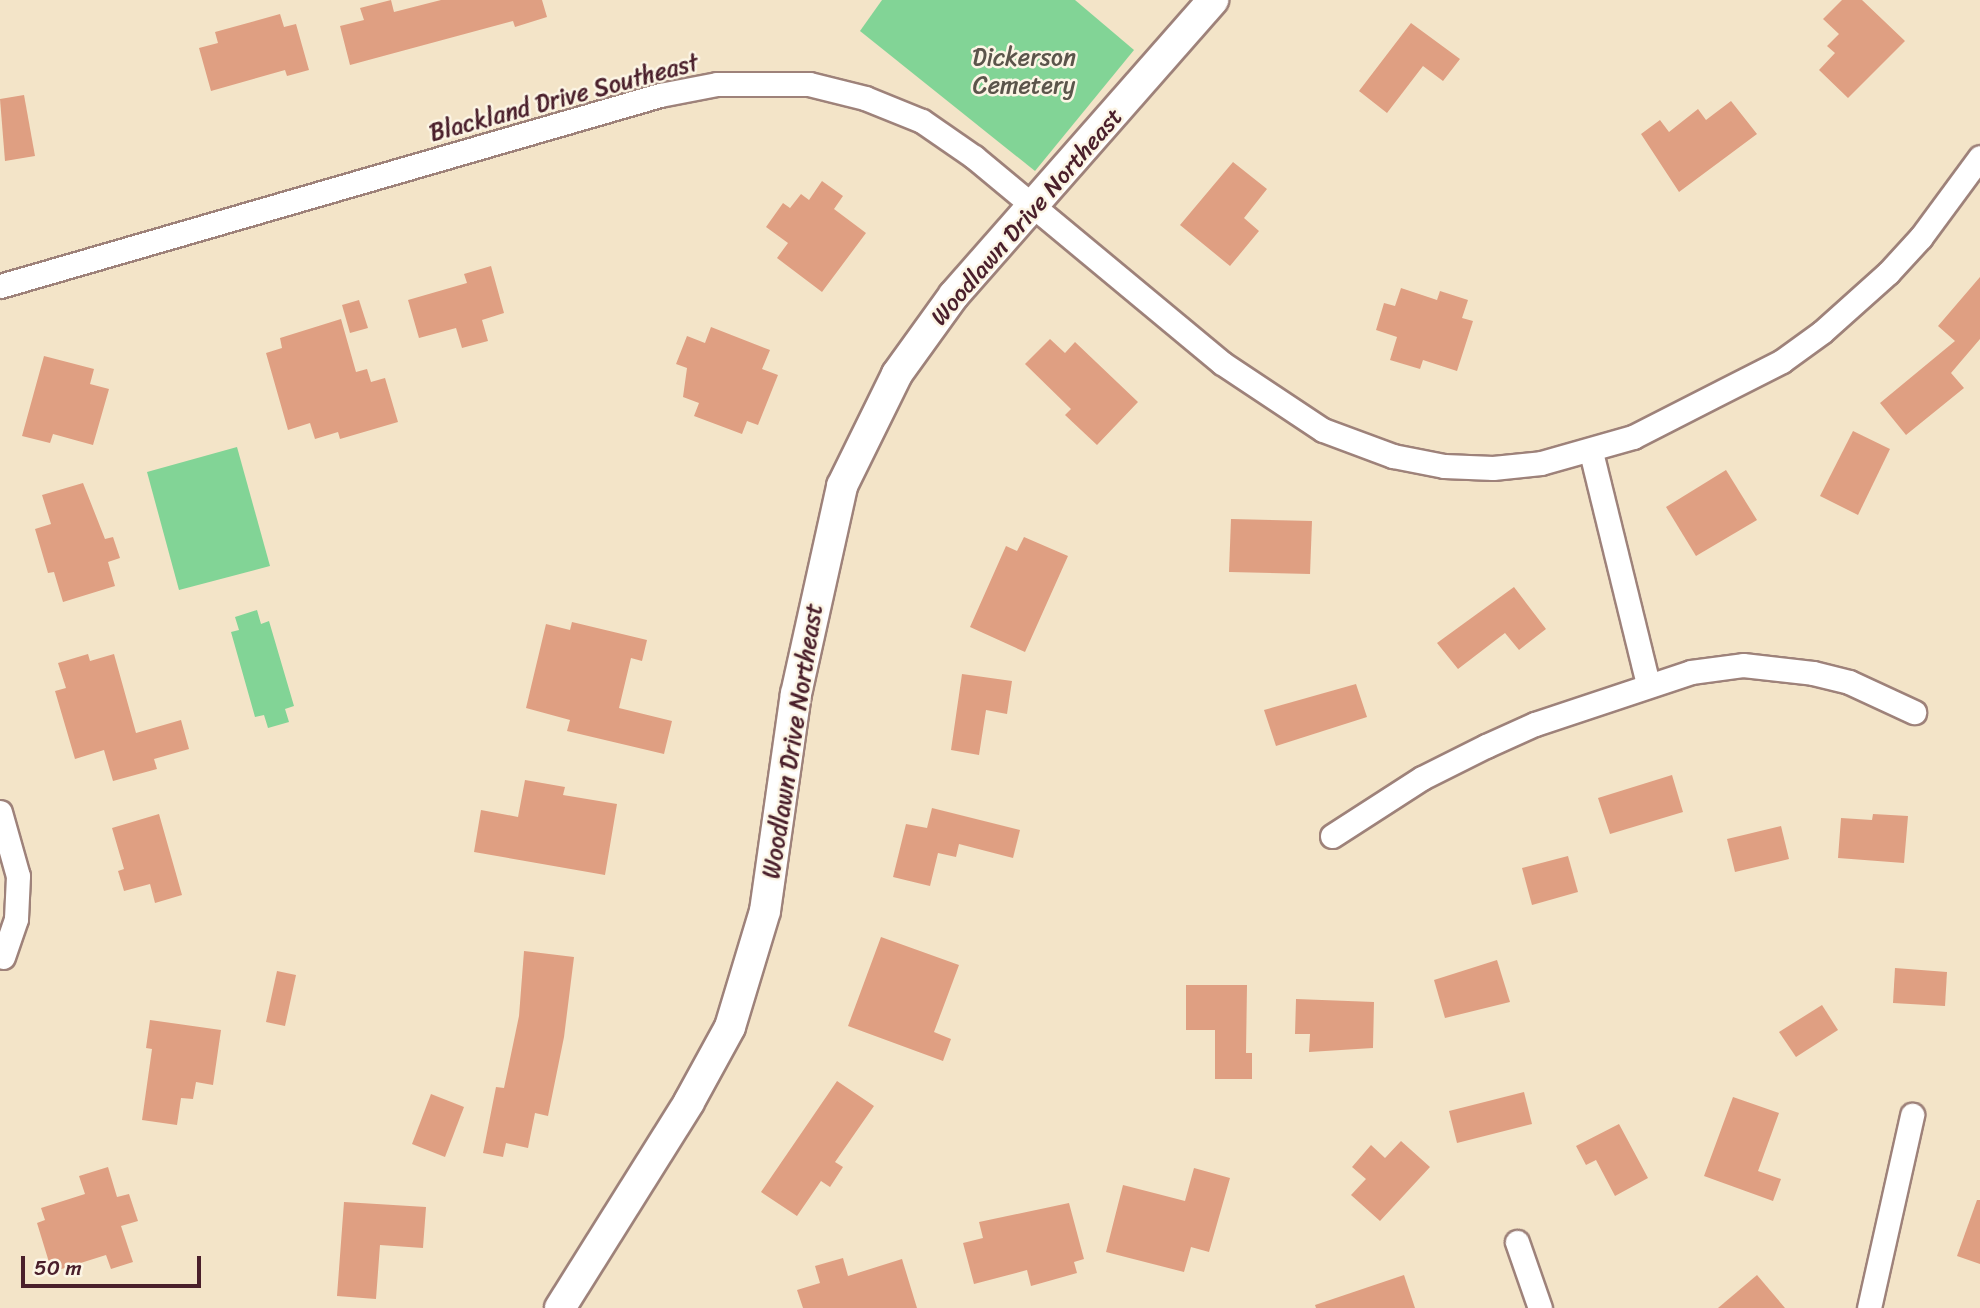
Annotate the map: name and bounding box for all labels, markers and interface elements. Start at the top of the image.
park label: Dickerson Cemetery [972,44,1076,100]
street label: Blackland Drive Southeast [426,48,702,148]
street label: Woodlawn Drive Northeast [925,103,1129,331]
street label: Woodlawn Drive Northeast [757,601,829,881]
scale bar [24,1242,205,1286]
text: 50 m [34,1249,82,1287]

